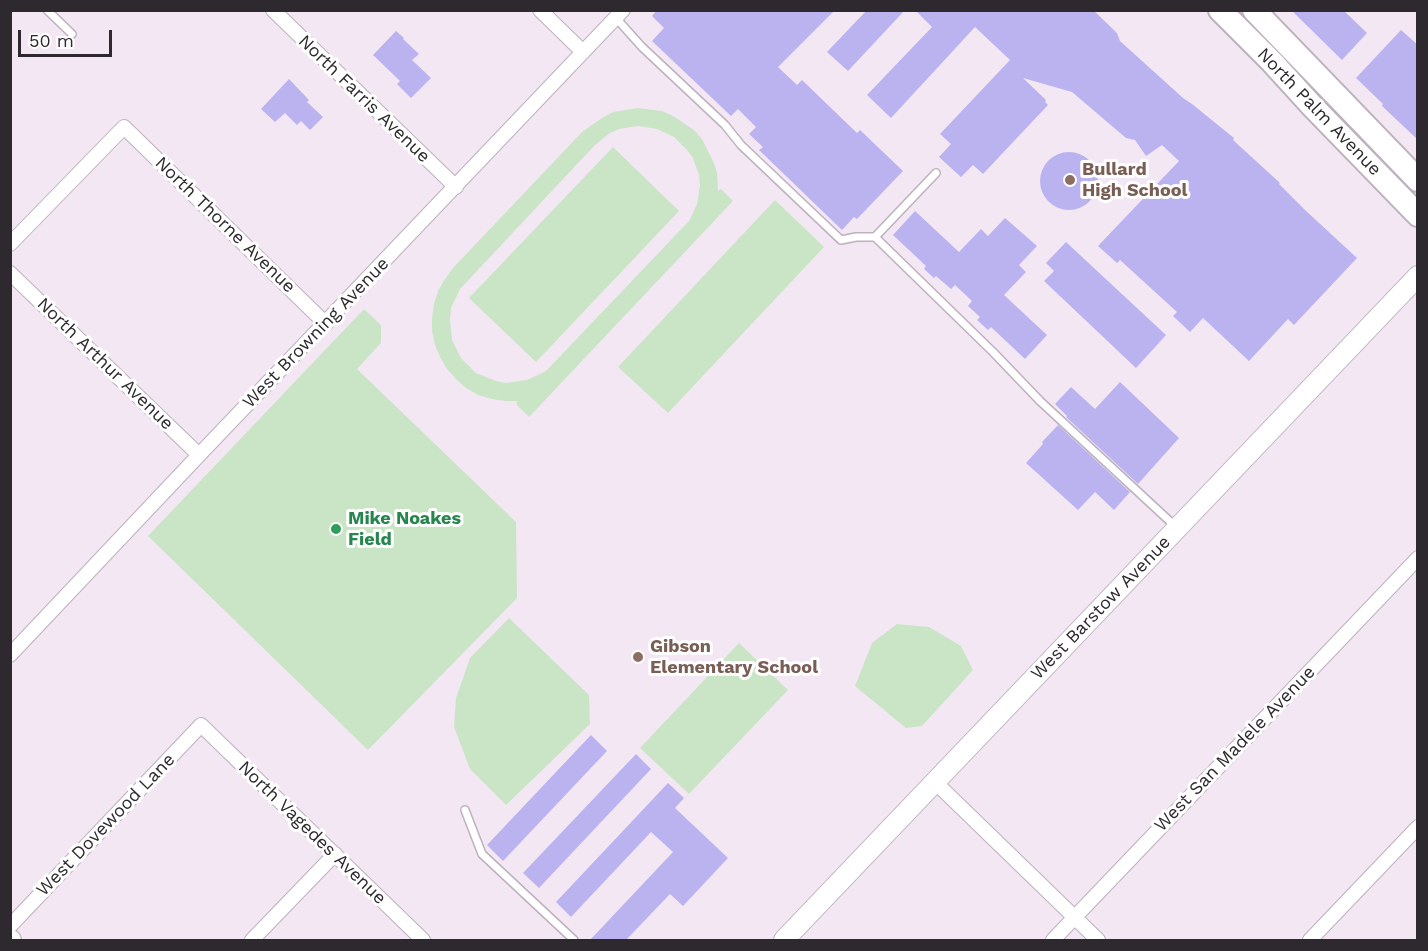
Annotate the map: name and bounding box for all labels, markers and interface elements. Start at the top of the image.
scale bar [21,18,116,56]
text: 50 m [29,30,74,51]
street label: North Farris Avenue [294,31,434,167]
street label: North Palm Avenue [1252,44,1386,180]
street label: North Thorne Avenue [150,152,300,298]
place label: Bullard High School [1082,159,1187,201]
marker: Bullard High School [1063,173,1077,187]
street label: West Browning Avenue [238,253,394,413]
street label: North Arthur Avenue [32,293,178,435]
place label: Mike Noakes Field [348,508,461,550]
marker: Mike Noakes Field [329,522,343,536]
street label: West Barstow Avenue [1027,532,1175,684]
place label: Gibson Elementary School [650,636,818,678]
marker: Gibson Elementary School [631,650,645,664]
street label: West San Madele Avenue [1150,662,1320,836]
street label: West Dovewood Lane [32,749,180,901]
street label: North Vagedes Avenue [234,757,390,909]

